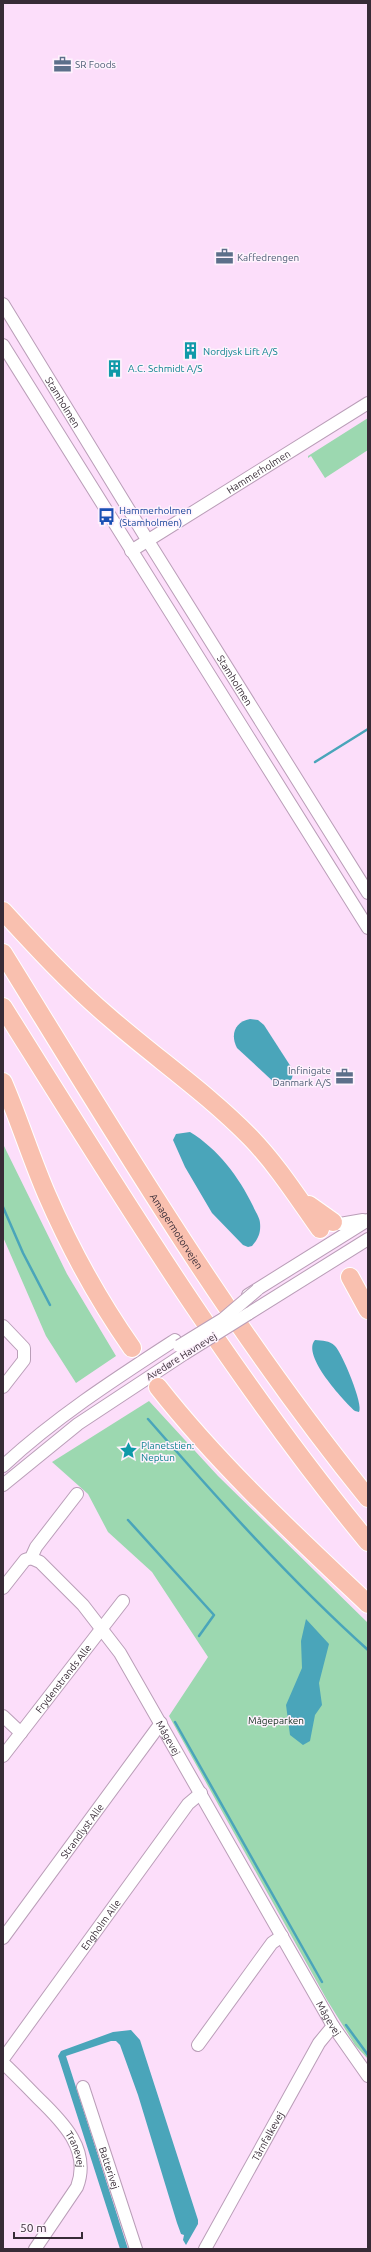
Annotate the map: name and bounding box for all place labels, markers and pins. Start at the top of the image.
office icon: SR Foods [52,54,72,74]
place label: SR Foods [75,59,116,70]
office icon: Kaffedrengen [214,247,234,267]
place label: Kaffedrengen [237,252,299,263]
building icon: Nordjysk Lift A/S [180,341,200,361]
place label: Nordjysk Lift A/S [203,346,278,357]
building icon: A.C. Schmidt A/S [105,358,125,378]
place label: A.C. Schmidt A/S [128,363,202,374]
place label: Hammerholmen (Stamholmen) [119,505,192,528]
bus stop icon: Hammerholmen (Stamholmen) [96,506,116,526]
place label: Infinigate Danmark A/S [273,1065,331,1088]
office icon: Infinigate Danmark A/S [334,1066,354,1086]
place label: Planetstien: Neptun [141,1440,194,1463]
place icon: Planetstien: Neptun [118,1441,138,1461]

